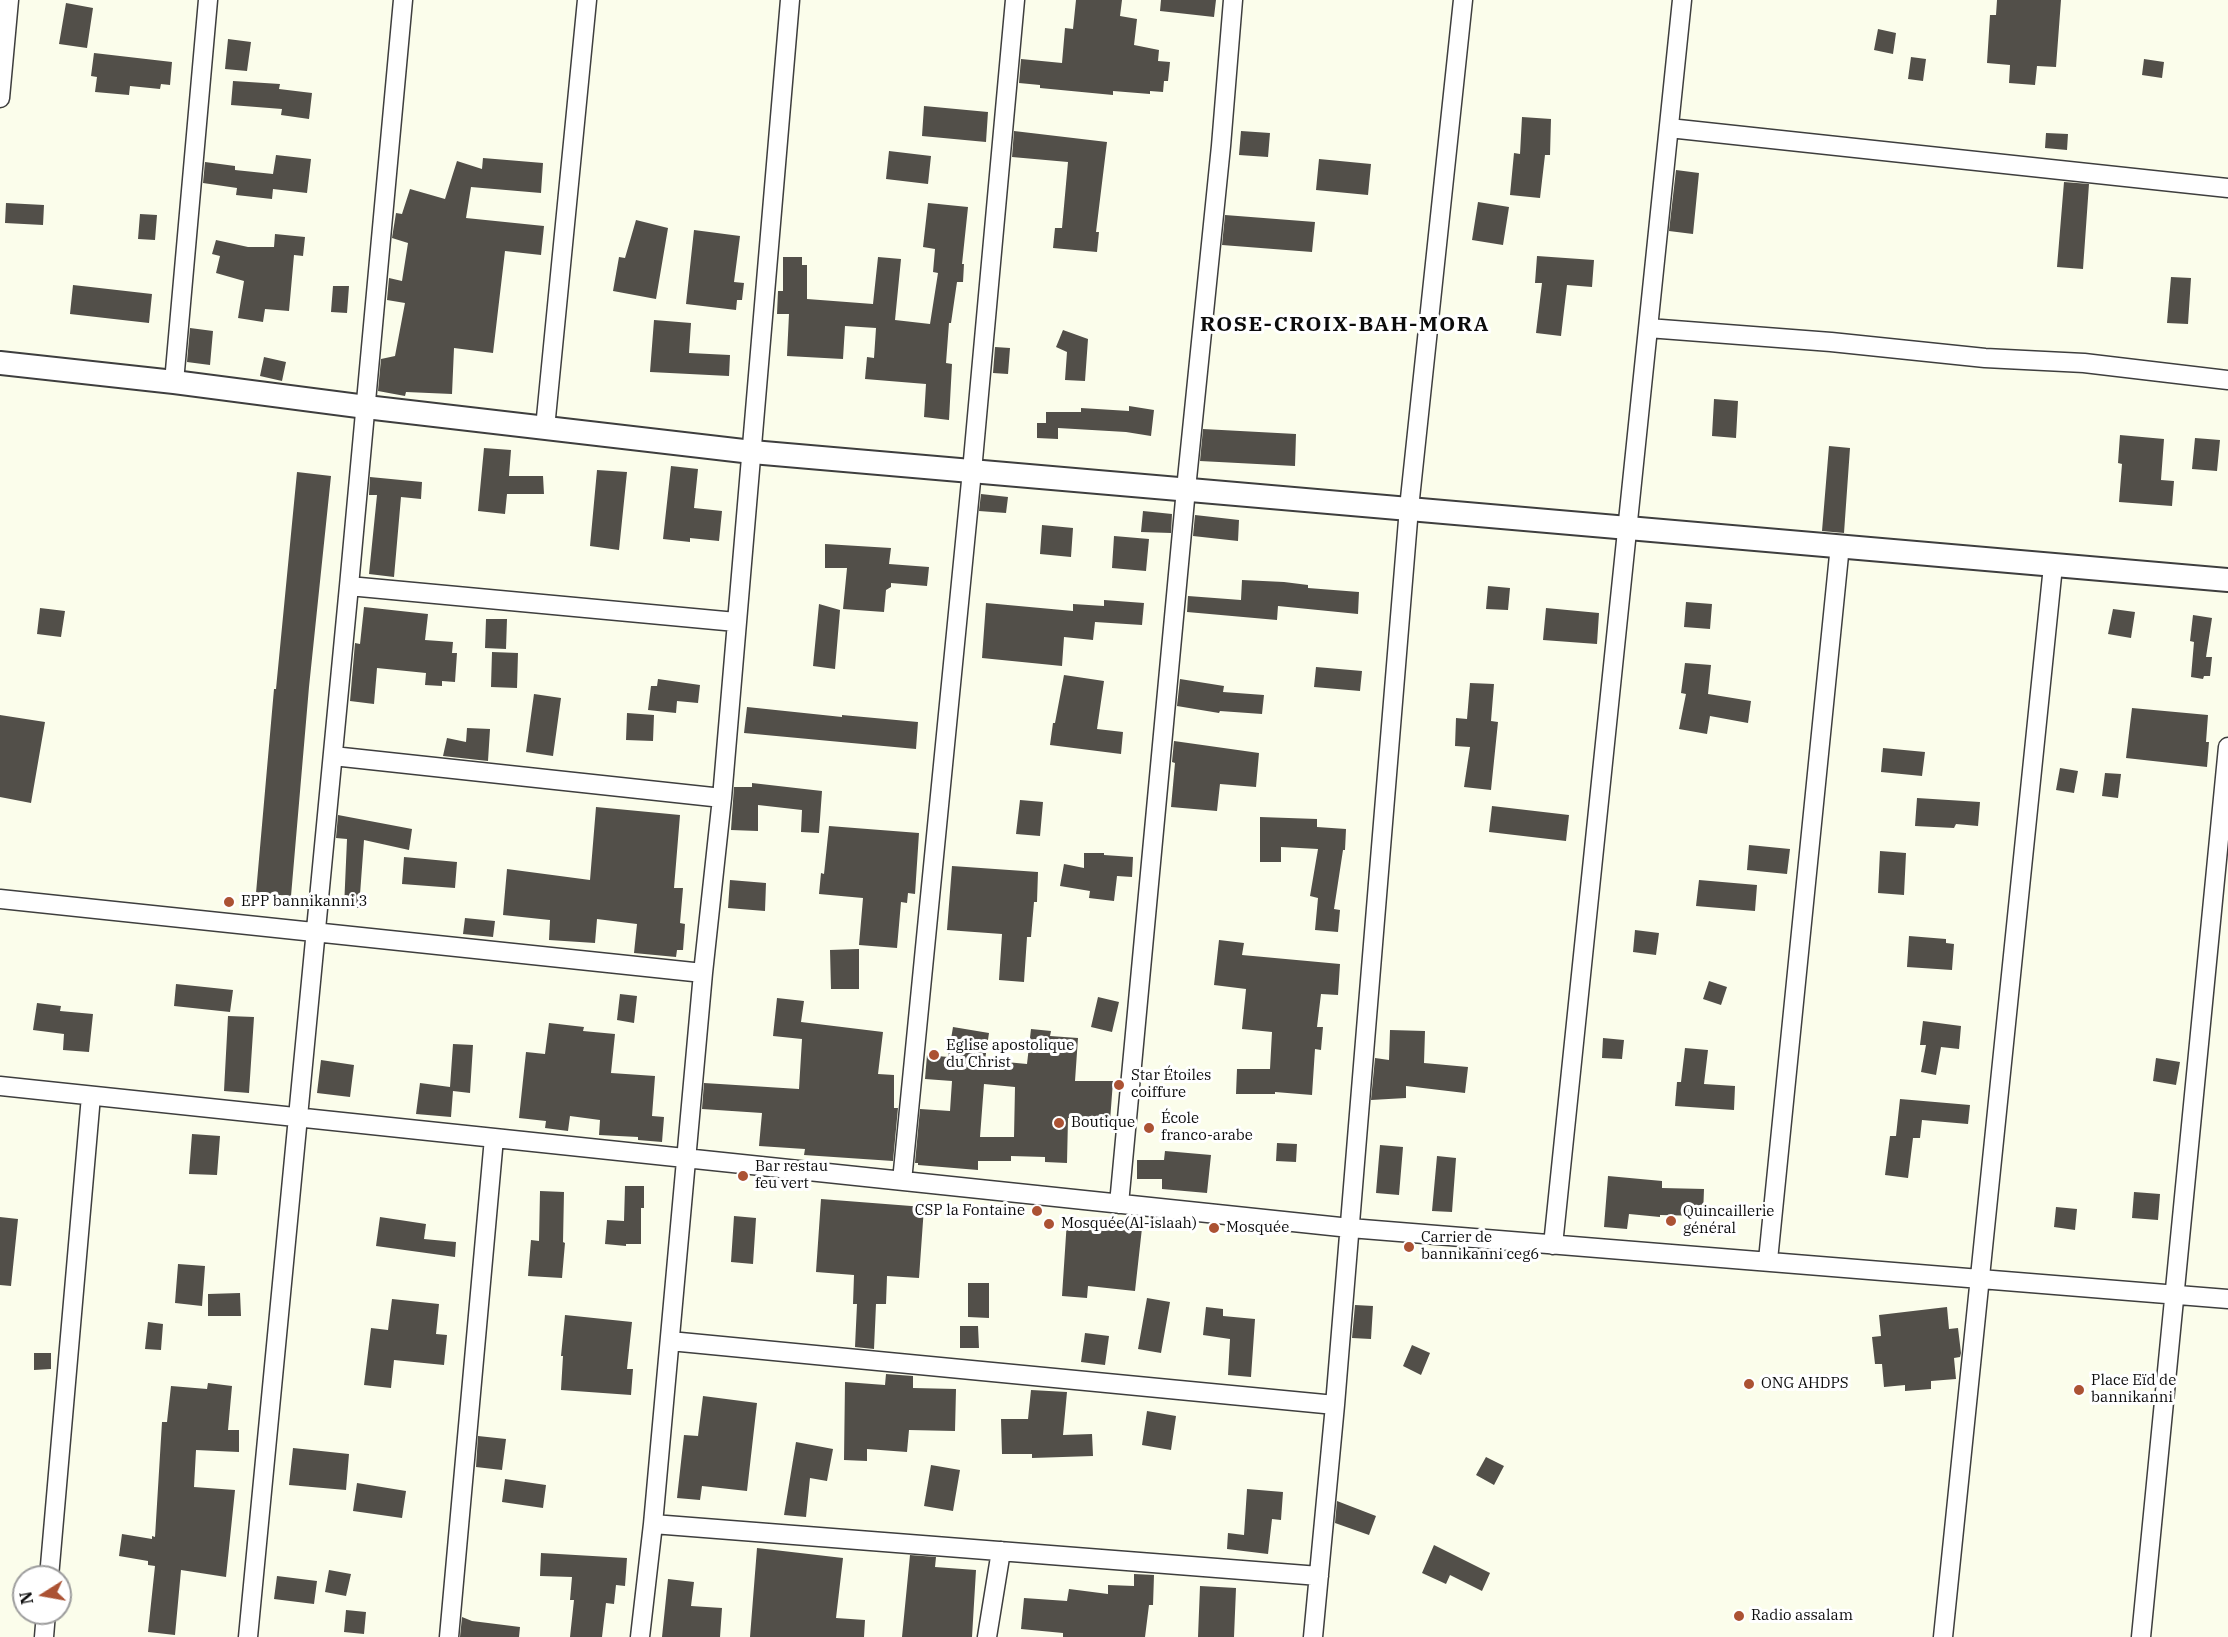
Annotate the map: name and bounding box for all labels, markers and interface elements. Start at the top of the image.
district label: ROSE-CROIX-BAH-MORA [1200,312,1490,338]
place label: EPP bannikanni 3 [241,893,367,911]
marker: EPP bannikanni 3 [222,895,236,909]
place label: Eglise apostolique du Christ [946,1037,1074,1072]
marker: Eglise apostolique du Christ [927,1048,941,1062]
place label: Star Étoiles coiffure [1131,1067,1211,1102]
marker: Star Étoiles coiffure [1112,1078,1126,1092]
place label: École franco-arabe [1161,1110,1253,1145]
place label: Boutique [1071,1114,1135,1132]
marker: Boutique [1052,1116,1066,1130]
marker: École franco-arabe [1142,1121,1156,1135]
place label: Bar restau feu vert [755,1158,828,1193]
marker: Bar restau feu vert [736,1169,750,1183]
place label: CSP la Fontaine [915,1202,1025,1220]
place label: Quincaillerie général [1683,1203,1774,1238]
marker: CSP la Fontaine [1030,1204,1044,1218]
marker: Quincaillerie général [1664,1214,1678,1228]
place label: Mosquée(Al-islaah) [1061,1215,1197,1233]
marker: Mosquée(Al-islaah) [1042,1217,1056,1231]
place label: Mosquée [1226,1219,1289,1237]
marker: Mosquée [1207,1221,1221,1235]
place label: Carrier de bannikanni ceg6 [1421,1229,1539,1264]
marker: Carrier de bannikanni ceg6 [1402,1240,1416,1254]
place label: Place Eïd de bannikanni [2091,1372,2176,1407]
place label: ONG AHDPS [1761,1375,1849,1393]
marker: ONG AHDPS [1742,1377,1756,1391]
marker: Place Eïd de bannikanni [2072,1383,2086,1397]
north arrow [12,1565,72,1625]
text: N [15,1590,37,1606]
place label: Radio assalam [1751,1607,1853,1625]
marker: Radio assalam [1732,1609,1746,1623]

